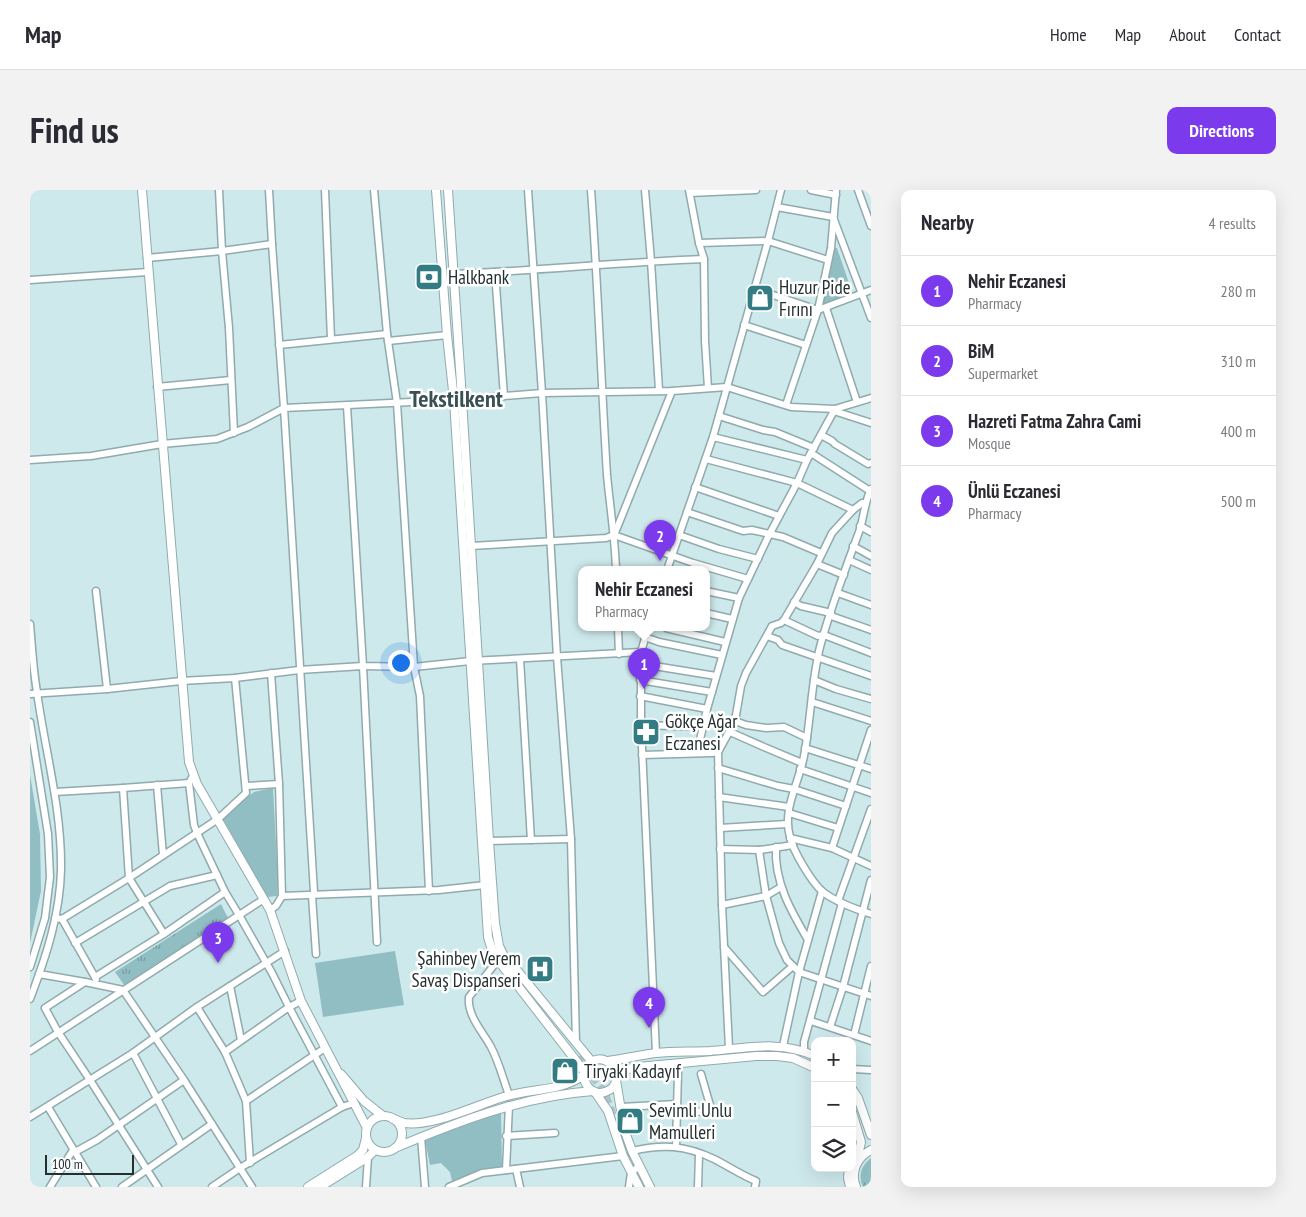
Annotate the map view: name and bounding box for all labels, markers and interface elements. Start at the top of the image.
text: Map [25,19,62,50]
text: Home [1050,23,1087,46]
text: Map [1115,23,1141,46]
text: About [1169,23,1206,46]
text: Contact [1234,23,1281,46]
text: Find us [30,107,119,153]
button: Directions [1167,107,1276,154]
text: Nearby [921,209,974,236]
text: 4 results [1209,213,1256,233]
bank icon: Halkbank [414,262,444,292]
place label: Halkbank [448,265,510,289]
text: Nehir Eczanesi [968,269,1066,293]
place label: Huzur Pide Fırını [779,275,851,321]
text: 1 [933,281,941,301]
text: 280 m [1221,281,1256,301]
shop icon: Huzur Pide Fırını [745,283,775,313]
text: Pharmacy [968,293,1021,313]
text: BiM [968,339,994,363]
text: 2 [933,351,941,371]
text: 310 m [1221,351,1256,371]
text: Supermarket [968,363,1038,383]
district label: Tekstilkent [409,383,503,414]
text: Hazreti Fatma Zahra Cami [968,409,1141,433]
text: 3 [933,421,941,441]
text: 400 m [1221,421,1256,441]
text: Mosque [968,433,1011,453]
text: Ünlü Eczanesi [968,479,1061,503]
text: 4 [933,491,941,511]
text: 500 m [1221,491,1256,511]
text: Pharmacy [968,503,1021,523]
pin: 2 [644,520,676,561]
popup [578,566,710,631]
text: Nehir Eczanesi [595,577,693,601]
text: Pharmacy [595,601,648,621]
pin: 1 [628,648,660,689]
your location [388,650,414,676]
place label: Gökçe Ağar Eczanesi [665,709,738,755]
pharmacy icon: Gökçe Ağar Eczanesi [631,717,661,747]
pin: 3 [202,922,234,963]
place label: Şahinbey Verem Savaş Dispanseri [412,946,521,992]
hospital icon: Şahinbey Verem Savaş Dispanseri [525,954,555,984]
pin: 4 [633,987,665,1028]
map controls [811,1037,856,1172]
button: + [811,1037,856,1082]
shop icon: Tiryaki Kadayıf [550,1056,580,1086]
place label: Tiryaki Kadayıf [584,1059,682,1083]
button: − [811,1082,856,1127]
place label: Sevimli Unlu Mamulleri [649,1098,732,1144]
shop icon: Sevimli Unlu Mamulleri [615,1106,645,1136]
button: layers [811,1127,856,1172]
scale bar [45,1152,134,1175]
text: 100 m [52,1155,83,1173]

